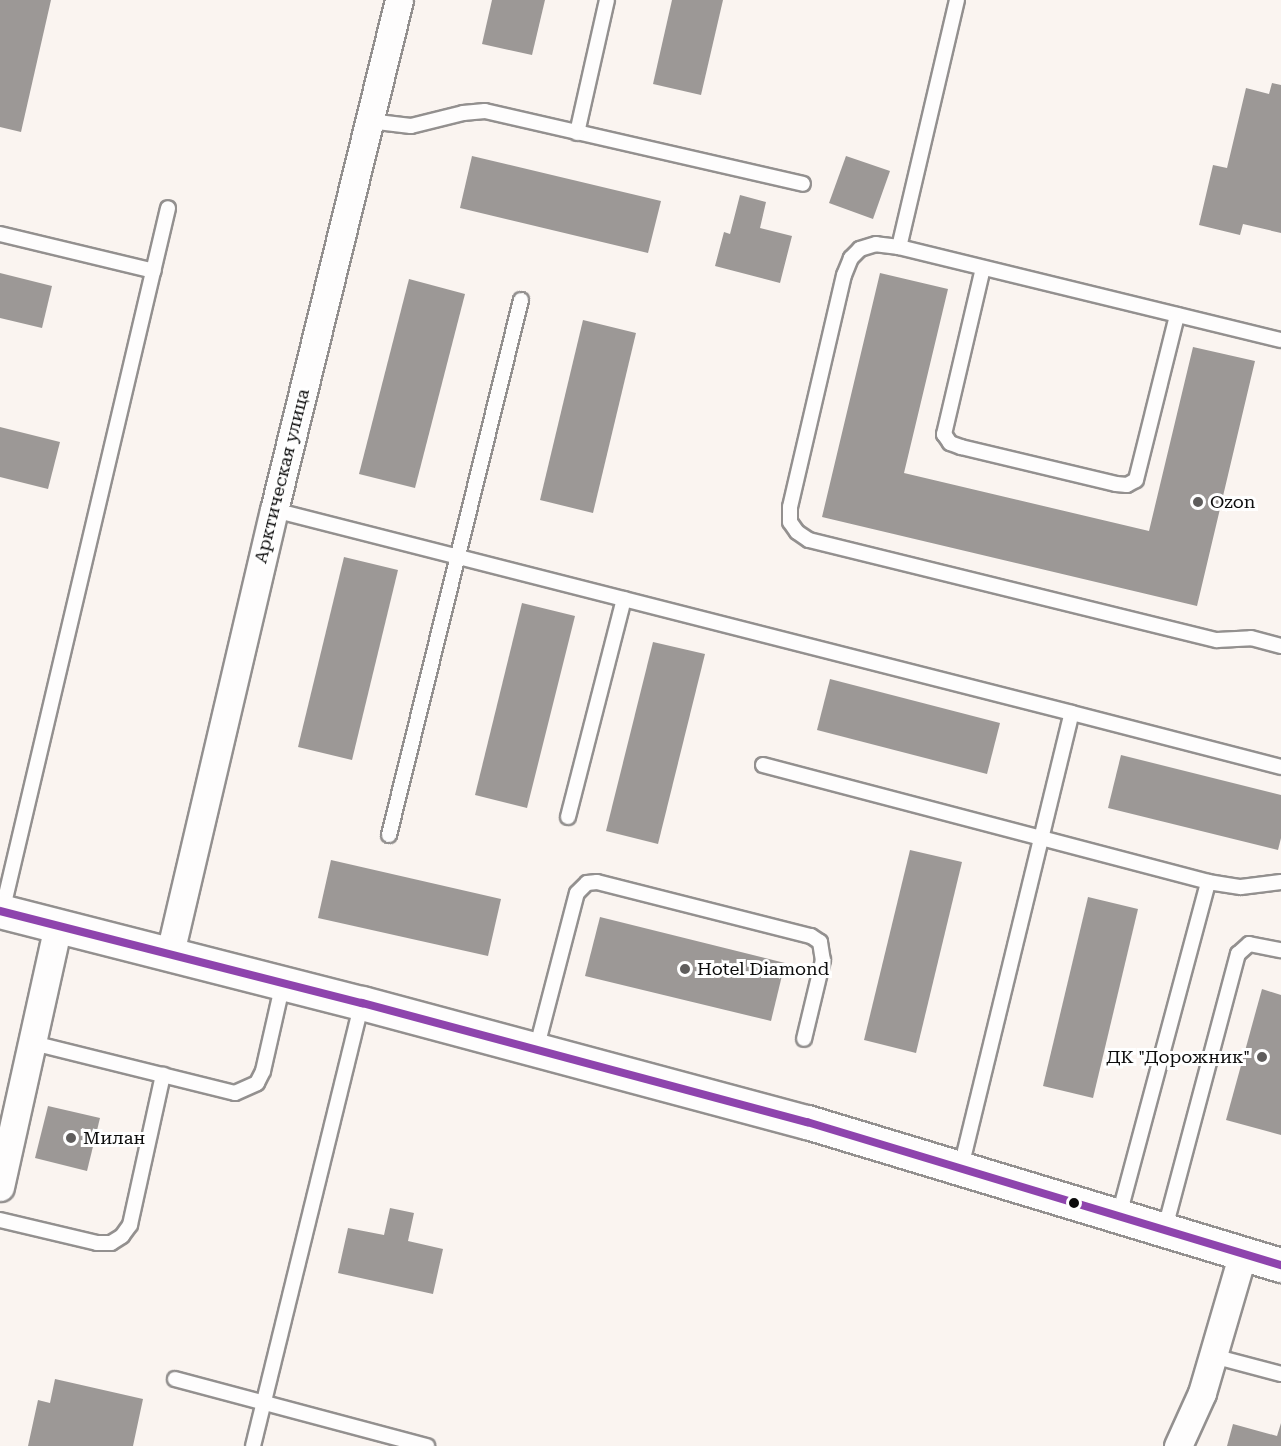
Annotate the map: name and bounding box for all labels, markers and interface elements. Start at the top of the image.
street label: Арктическая улица [250,387,314,565]
place label: Ozon [1210,491,1255,513]
marker: Ozon [1191,495,1205,509]
place label: Hotel Diamond [697,958,829,980]
marker: Hotel Diamond [678,962,692,976]
place label: ДК "Дорожник" [1106,1046,1250,1068]
marker: ДК "Дорожник" [1255,1050,1269,1064]
place label: Милан [83,1127,145,1149]
marker: Милан [64,1131,78,1145]
unlabelled marker [1068,1197,1080,1209]

